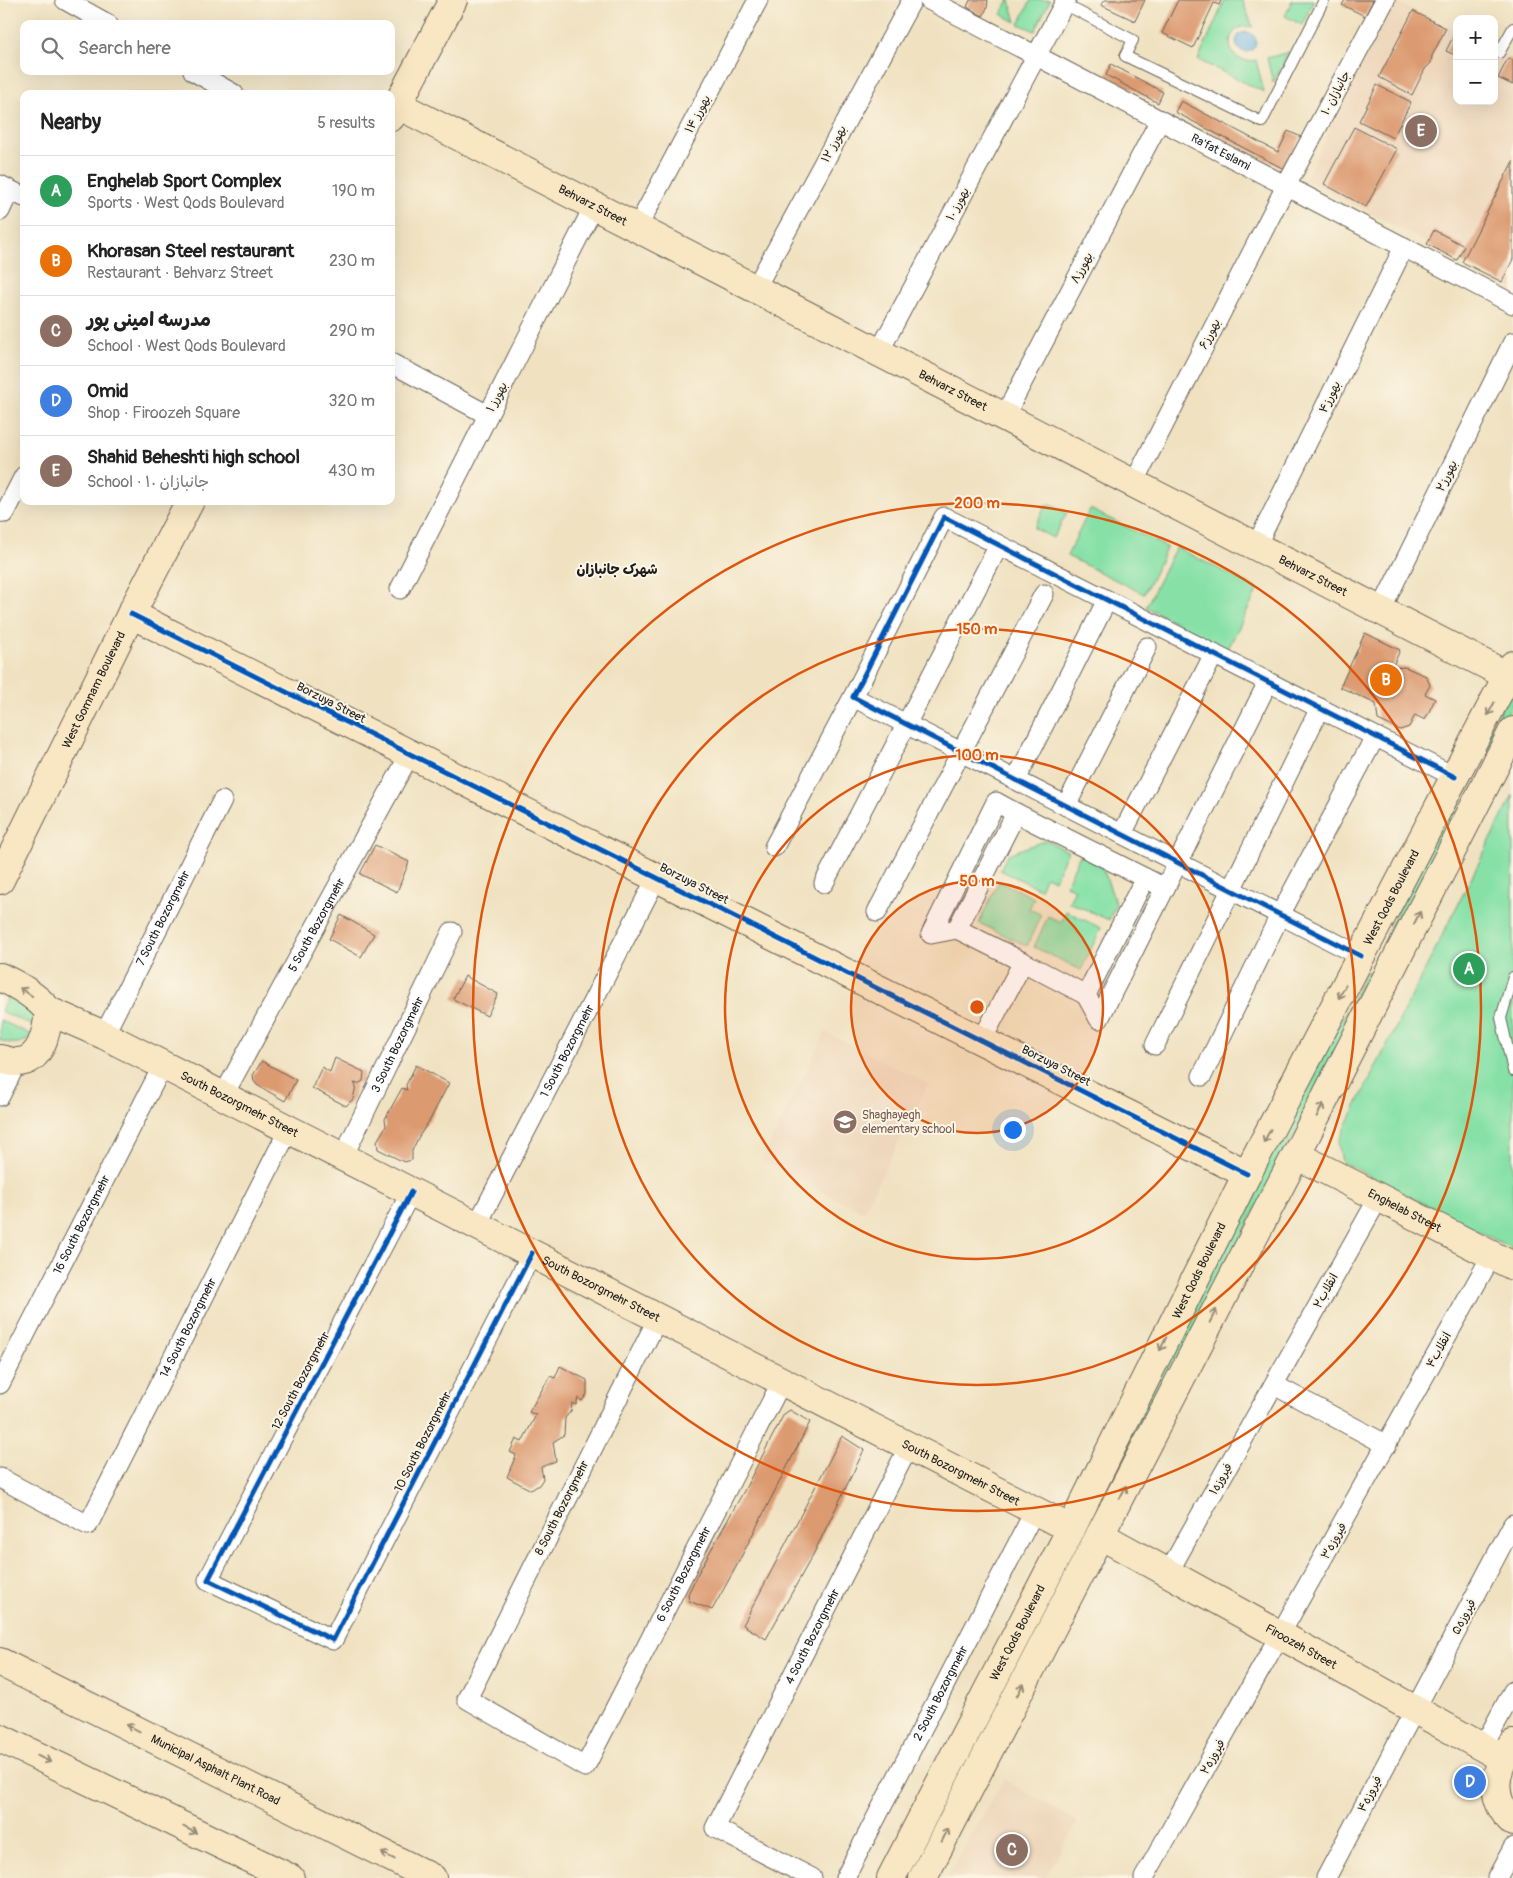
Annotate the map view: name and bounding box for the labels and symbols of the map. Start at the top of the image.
street label: جانبازان ۱۰ [1318,68,1354,118]
street label: بهورز ۱۴ [682,92,714,136]
pin: E [1405,112,1437,150]
street label: بهورز ۱۲ [818,123,850,165]
street label: Ra'fat Eslami [1189,130,1253,174]
street label: Behvarz Street [556,181,630,229]
street label: بهورز ۱۰ [943,185,973,223]
street label: بهورز۸ [1068,250,1096,286]
street label: بهورز۶ [1196,316,1224,352]
street label: Behvarz Street [916,367,990,414]
street label: بهورز۴ [1316,378,1344,416]
street label: بهورز ۱ [483,379,511,415]
street label: بهورز۲ [1433,458,1461,494]
text: 200 m [954,494,1000,513]
street label: Behvarz Street [1276,552,1350,600]
district label: شهرک جانبازان [576,561,658,578]
text: 150 m [957,620,997,639]
street label: West Gomnam Boulevard [59,629,129,751]
pin: B [1370,661,1402,699]
street label: Borzuya Street [294,679,368,727]
one-way arrow [1486,701,1496,716]
text: 100 m [956,746,998,765]
street label: West Qods Boulevard [1360,847,1423,948]
street label: Borzuya Street [657,860,731,908]
street label: 7 South Bozorgmehr [133,867,193,968]
text: 50 m [960,872,994,891]
street label: 5 South Bozorgmehr [285,875,349,974]
one-way arrow [1413,911,1422,926]
pin: A [1453,950,1485,988]
one-way arrow [1337,984,1346,999]
one-way arrow [19,986,33,997]
street label: 3 South Bozorgmehr [368,993,427,1095]
centre of rings [968,998,986,1016]
street label: 1 South Bozorgmehr [537,1001,598,1100]
street label: Borzuya Street [1019,1042,1093,1090]
street label: South Bozorgmehr Street [178,1068,301,1141]
one-way arrow [1315,1102,1325,1117]
place label: Shaghayegh elementary school [862,1108,955,1137]
school or university icon: Shaghayegh elementary school [832,1109,858,1135]
your location [1000,1117,1026,1143]
one-way arrow [1262,1128,1271,1143]
street label: 16 South Bozorgmehr [50,1172,113,1277]
street label: Enghelab Street [1365,1186,1444,1236]
street label: West Qods Boulevard [1169,1220,1229,1321]
street label: South Bozorgmehr Street [539,1252,663,1325]
street label: انقلاب۲ [1310,1271,1342,1311]
street label: 14 South Bozorgmehr [157,1275,220,1380]
one-way arrow [1208,1309,1218,1324]
street label: 12 South Bozorgmehr [269,1329,334,1433]
street label: انقلاب۴ [1423,1329,1455,1371]
one-way arrow [1158,1336,1167,1351]
street label: 10 South Bozorgmehr [391,1389,455,1495]
street label: South Bozorgmehr Street [899,1436,1022,1509]
street label: 8 South Bozorgmehr [532,1458,593,1558]
street label: فیروزه۱ [1206,1460,1236,1498]
one-way arrow [1119,1485,1128,1500]
street label: فیروزه۳ [1318,1520,1350,1562]
street label: 6 South Bozorgmehr [653,1523,714,1624]
street label: West Qods Boulevard [987,1582,1048,1683]
street label: 4 South Bozorgmehr [782,1586,843,1687]
street label: فیروزه۵ [1448,1597,1480,1637]
street label: Firoozeh Street [1263,1621,1340,1672]
street label: 2 South Bozorgmehr [910,1643,971,1743]
one-way arrow [1015,1683,1025,1698]
one-way arrow [126,1723,141,1732]
street label: Municipal Asphalt Plant Road [148,1731,283,1808]
street label: فیروزه۲ [1197,1737,1229,1777]
one-way arrow [36,1755,51,1764]
pin: D [1454,1763,1486,1801]
street label: فیروزه۴ [1355,1773,1385,1815]
one-way arrow [182,1826,197,1835]
one-way arrow [940,1827,950,1842]
pin: C [996,1831,1028,1869]
one-way arrow [381,1851,396,1860]

